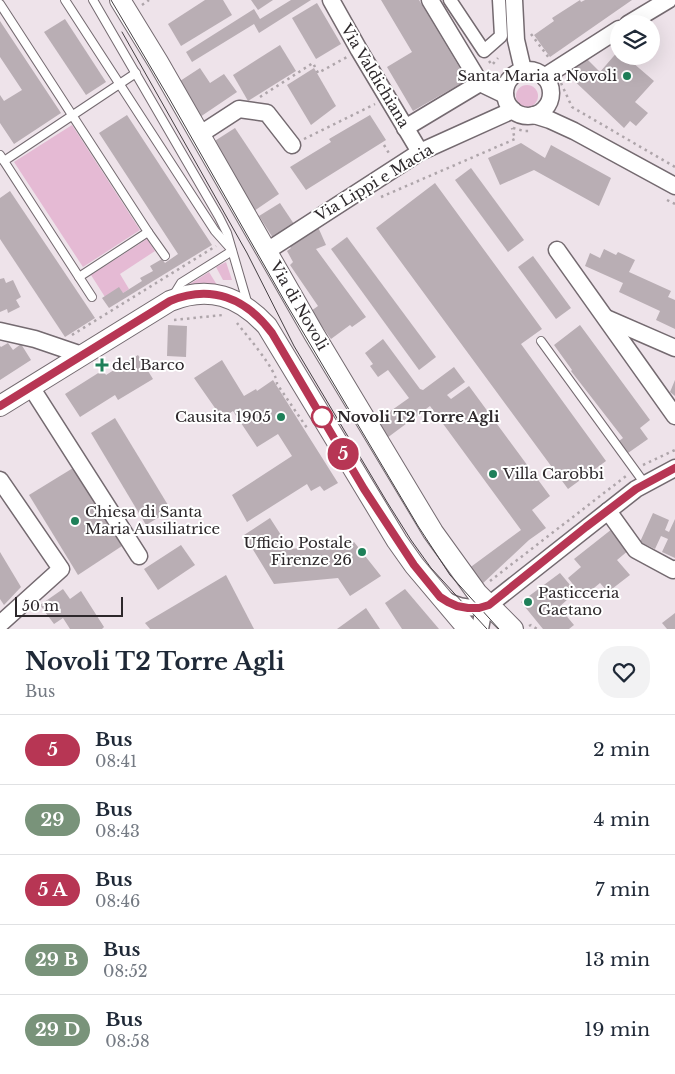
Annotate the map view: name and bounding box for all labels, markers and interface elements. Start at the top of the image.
map controls [610,15,660,65]
button: layers [610,15,660,65]
street label: Via Valdichiana [336,20,414,132]
place label: Santa Maria a Novoli [458,66,617,85]
marker: Santa Maria a Novoli [621,70,633,82]
street label: Via Lippi e Macia [311,140,437,226]
street label: Via di Novoli [266,257,333,354]
place label: del Barco [112,355,185,374]
marker: del Barco [96,359,108,371]
marker: Novoli T2 Torre Agli [311,406,333,428]
place label: Causita 1905 [175,407,271,426]
place label: Novoli T2 Torre Agli [337,407,500,426]
marker: Causita 1905 [275,411,287,423]
line badge: 5 [327,438,359,470]
text: 5 [338,443,348,465]
place label: Villa Carobbi [502,464,604,483]
marker: Villa Carobbi [487,468,499,480]
place label: Chiesa di Santa Maria Ausiliatrice [85,502,220,538]
marker: Chiesa di Santa Maria Ausiliatrice [69,515,81,527]
place label: Ufficio Postale Firenze 26 [244,533,352,569]
marker: Ufficio Postale Firenze 26 [356,546,368,558]
place label: Pasticceria Gaetano [538,583,620,619]
scale bar [15,594,122,617]
marker: Pasticceria Gaetano [522,596,534,608]
text: 50 m [22,597,59,615]
button: heart [598,646,650,698]
text: Novoli T2 Torre Agli [25,647,285,676]
text: Bus [25,681,55,701]
text: Bus [95,728,132,751]
text: 2 min [593,738,650,761]
text: 5 [47,739,58,761]
text: 08:41 [95,751,137,771]
text: Bus [95,798,132,821]
text: 4 min [593,808,650,831]
text: 29 [41,809,64,831]
text: 08:43 [95,821,140,841]
text: Bus [95,868,132,891]
text: 7 min [595,878,650,901]
text: 5 A [38,879,67,901]
text: 08:46 [95,891,140,911]
text: Bus [103,938,140,961]
text: 13 min [584,948,650,971]
text: 29 B [35,949,78,971]
text: 08:52 [103,961,148,981]
text: Bus [105,1008,143,1031]
text: 19 min [584,1018,650,1041]
text: 29 D [35,1019,80,1041]
text: 08:58 [105,1031,150,1051]

